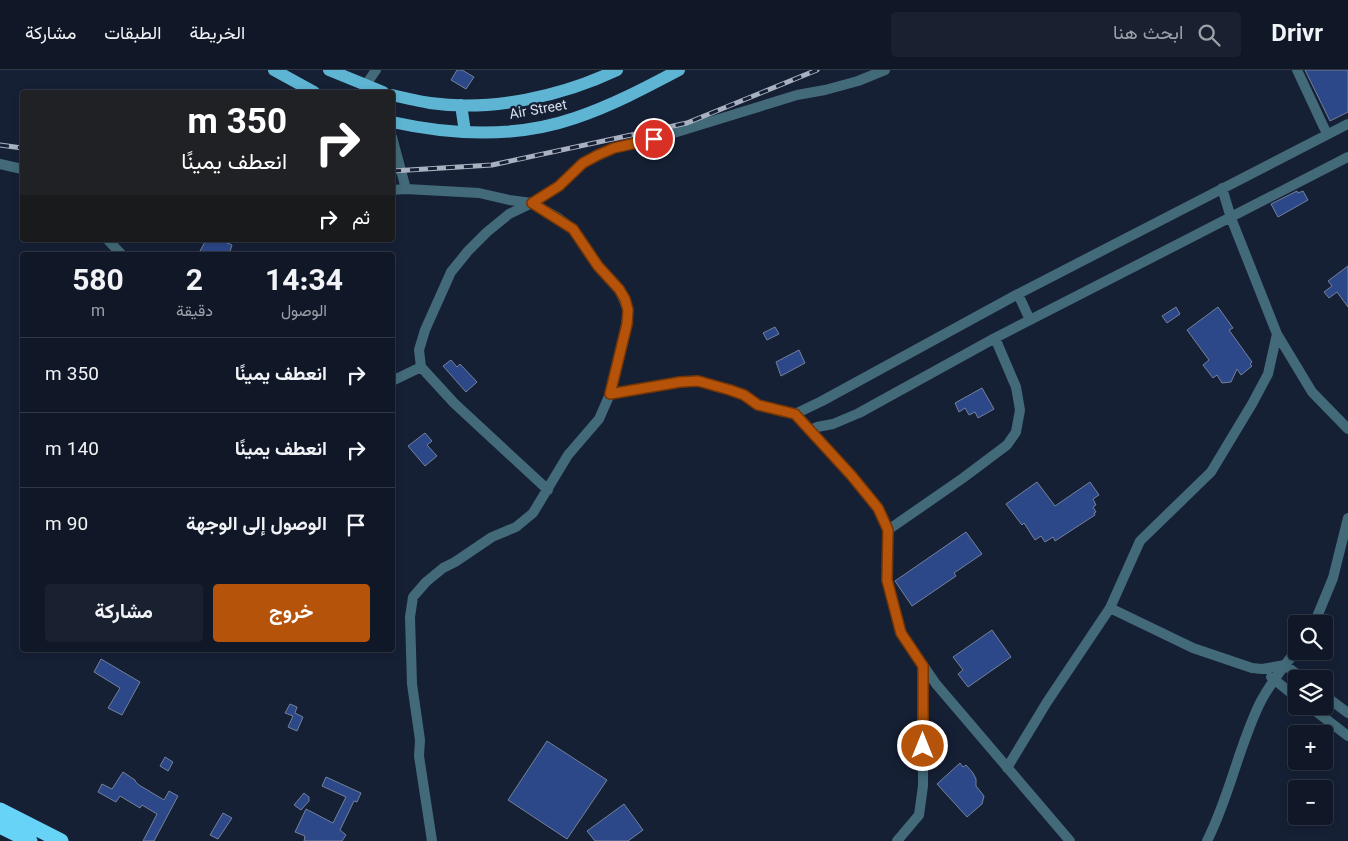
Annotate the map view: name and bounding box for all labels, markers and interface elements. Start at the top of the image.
search box [891,12,1241,57]
text: Drivr [1271,16,1323,54]
text: ابحث هنا [1113,20,1183,49]
text: مشاركة [25,21,76,49]
text: الطبقات [104,21,161,49]
text: الخريطة [189,21,245,49]
icon: search [1195,21,1223,49]
street label: Air Street [508,95,569,127]
text: 350 m [188,97,287,152]
icon: right [305,110,370,175]
pin [633,118,675,160]
icon: arrive [640,125,668,153]
text: انعطف يمينًا [181,146,287,181]
icon: right [314,205,342,233]
text: ثم [352,205,370,234]
text: 580 [72,259,124,306]
text: 2 [186,259,203,306]
text: 14:34 [265,259,343,306]
text: m [91,300,105,325]
text: دقيقة [176,300,213,325]
text: الوصول [281,300,327,325]
text: 350 m [45,361,99,390]
text: انعطف يمينًا [235,361,327,390]
icon: right [342,361,370,389]
text: 140 m [45,436,99,465]
text: انعطف يمينًا [235,436,327,465]
icon: right [342,436,370,464]
text: 90 m [45,511,88,540]
text: الوصول إلى الوجهة [186,511,327,540]
icon: arrive [342,511,370,539]
button: مشاركة [45,584,203,642]
button: خروج [213,584,370,642]
map controls [1288,615,1333,825]
button: search [1288,615,1333,660]
button: layers [1288,670,1333,715]
position arrow [896,719,948,771]
button: + [1288,725,1333,770]
button: − [1288,780,1333,825]

